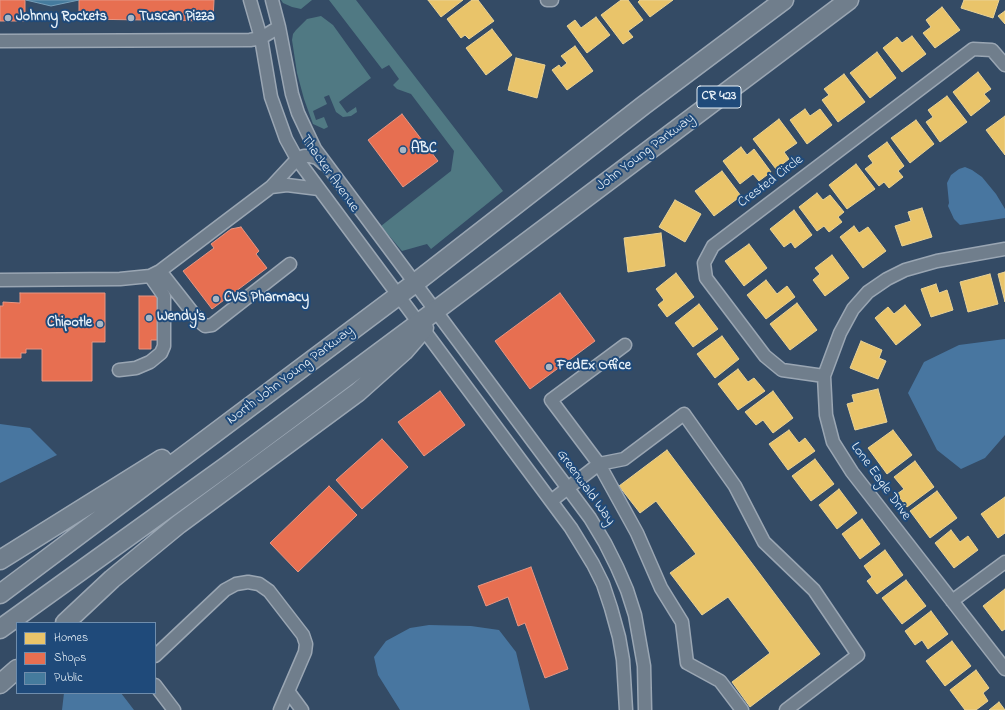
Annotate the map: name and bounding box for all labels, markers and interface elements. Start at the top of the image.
place label: Johnny Rockets [16,10,107,26]
place label: Tuscan Pizza [139,10,215,26]
marker: Johnny Rockets [3,13,13,23]
marker: Tuscan Pizza [126,13,136,23]
road number: CR 423 [697,86,741,108]
street label: John Young Parkway [594,111,698,195]
street label: Thacker Avenue [296,132,362,216]
place label: ABC [411,142,437,158]
marker: ABC [398,145,408,155]
street label: Crested Circle [735,152,807,212]
place label: CVS Pharmacy [224,291,309,307]
marker: CVS Pharmacy [211,294,221,304]
place label: Wendy's [157,310,205,326]
marker: Wendy's [144,313,154,323]
place label: Chipotle [47,316,92,332]
marker: Chipotle [95,319,105,329]
street label: North John Young Parkway [224,323,358,429]
place label: FedEx Office [557,359,631,375]
marker: FedEx Office [544,362,554,372]
street label: Lone Eagle Drive [846,440,914,524]
street label: Greenwald Way [552,447,618,529]
legend [16,622,156,694]
text: Homes [54,629,88,647]
text: Shops [54,649,86,667]
text: Public [54,669,83,687]

